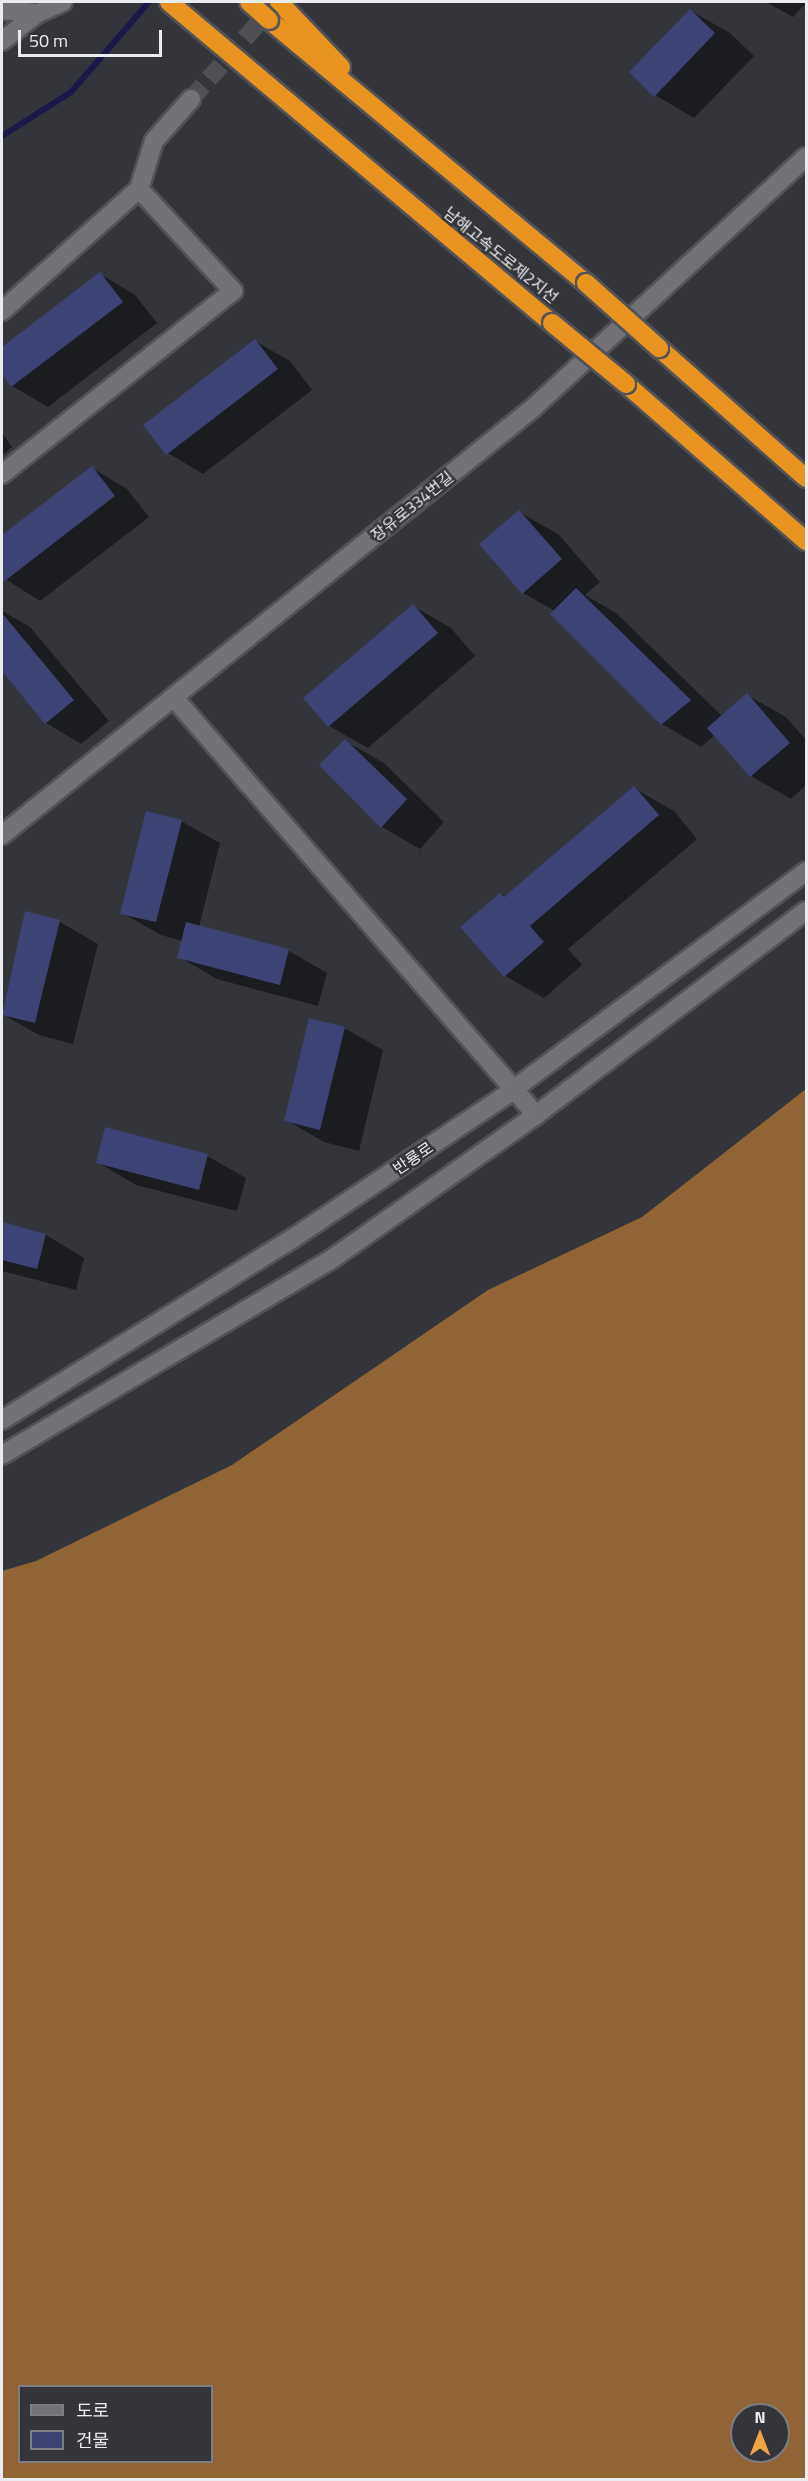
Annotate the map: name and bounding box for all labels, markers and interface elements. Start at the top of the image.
scale bar [21,18,165,56]
text: 50 m [29,27,68,54]
street label: 남해고속도로제2지선 [440,203,562,307]
street label: 장유로334번길 [367,467,457,545]
street label: 반룡로 [389,1138,437,1178]
legend [18,2385,213,2463]
text: 도로 [76,2397,109,2424]
north arrow [730,2403,790,2463]
text: N [754,2405,766,2429]
text: 건물 [76,2427,109,2454]

